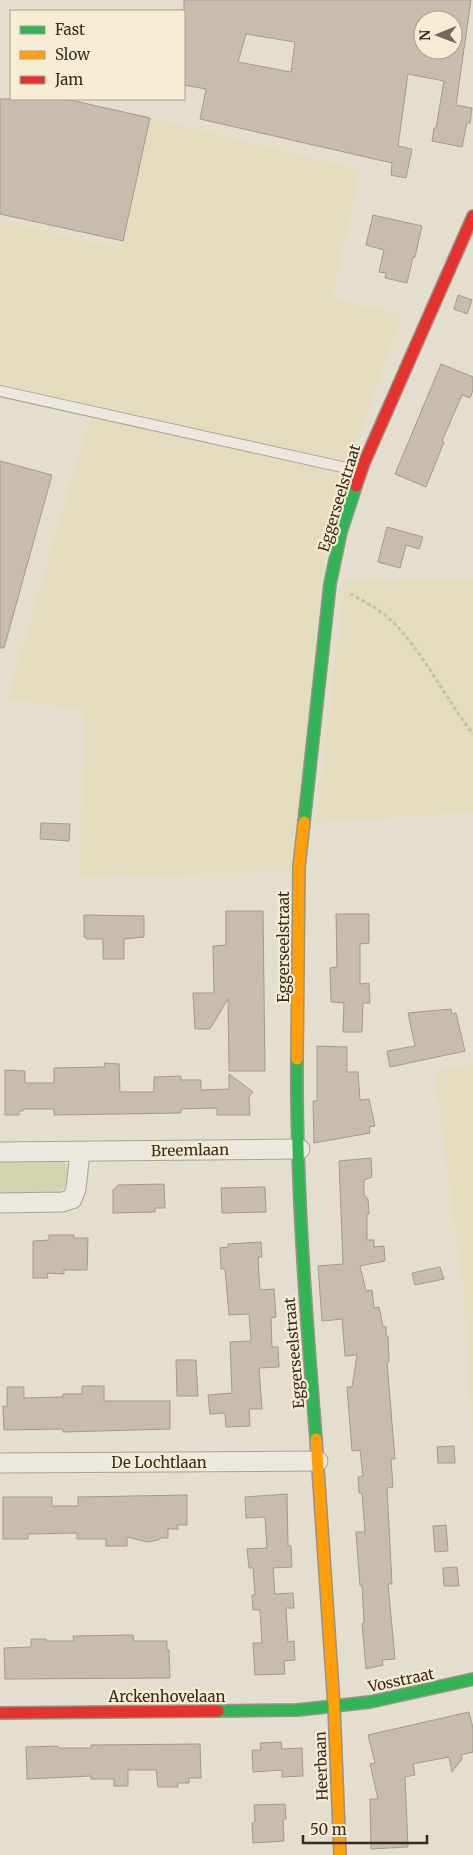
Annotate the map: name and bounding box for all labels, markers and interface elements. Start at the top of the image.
legend [10,10,185,100]
north arrow [413,10,463,60]
text: Fast [55,20,85,39]
text: N [416,30,434,41]
text: Slow [55,45,90,64]
text: Jam [54,70,83,89]
street label: Eggerseelstraat [314,442,364,554]
street label: Eggerseelstraat [274,891,293,1003]
street label: Breemlaan [151,1140,229,1160]
street label: Eggerseelstraat [280,1296,308,1409]
street label: De Lochtlaan [111,1453,207,1472]
street label: Vosstraat [365,1664,436,1696]
street label: Arckenhovelaan [108,1687,225,1706]
street label: Heerbaan [310,1731,332,1801]
scale bar [303,1812,427,1844]
text: 50 m [310,1820,347,1839]

